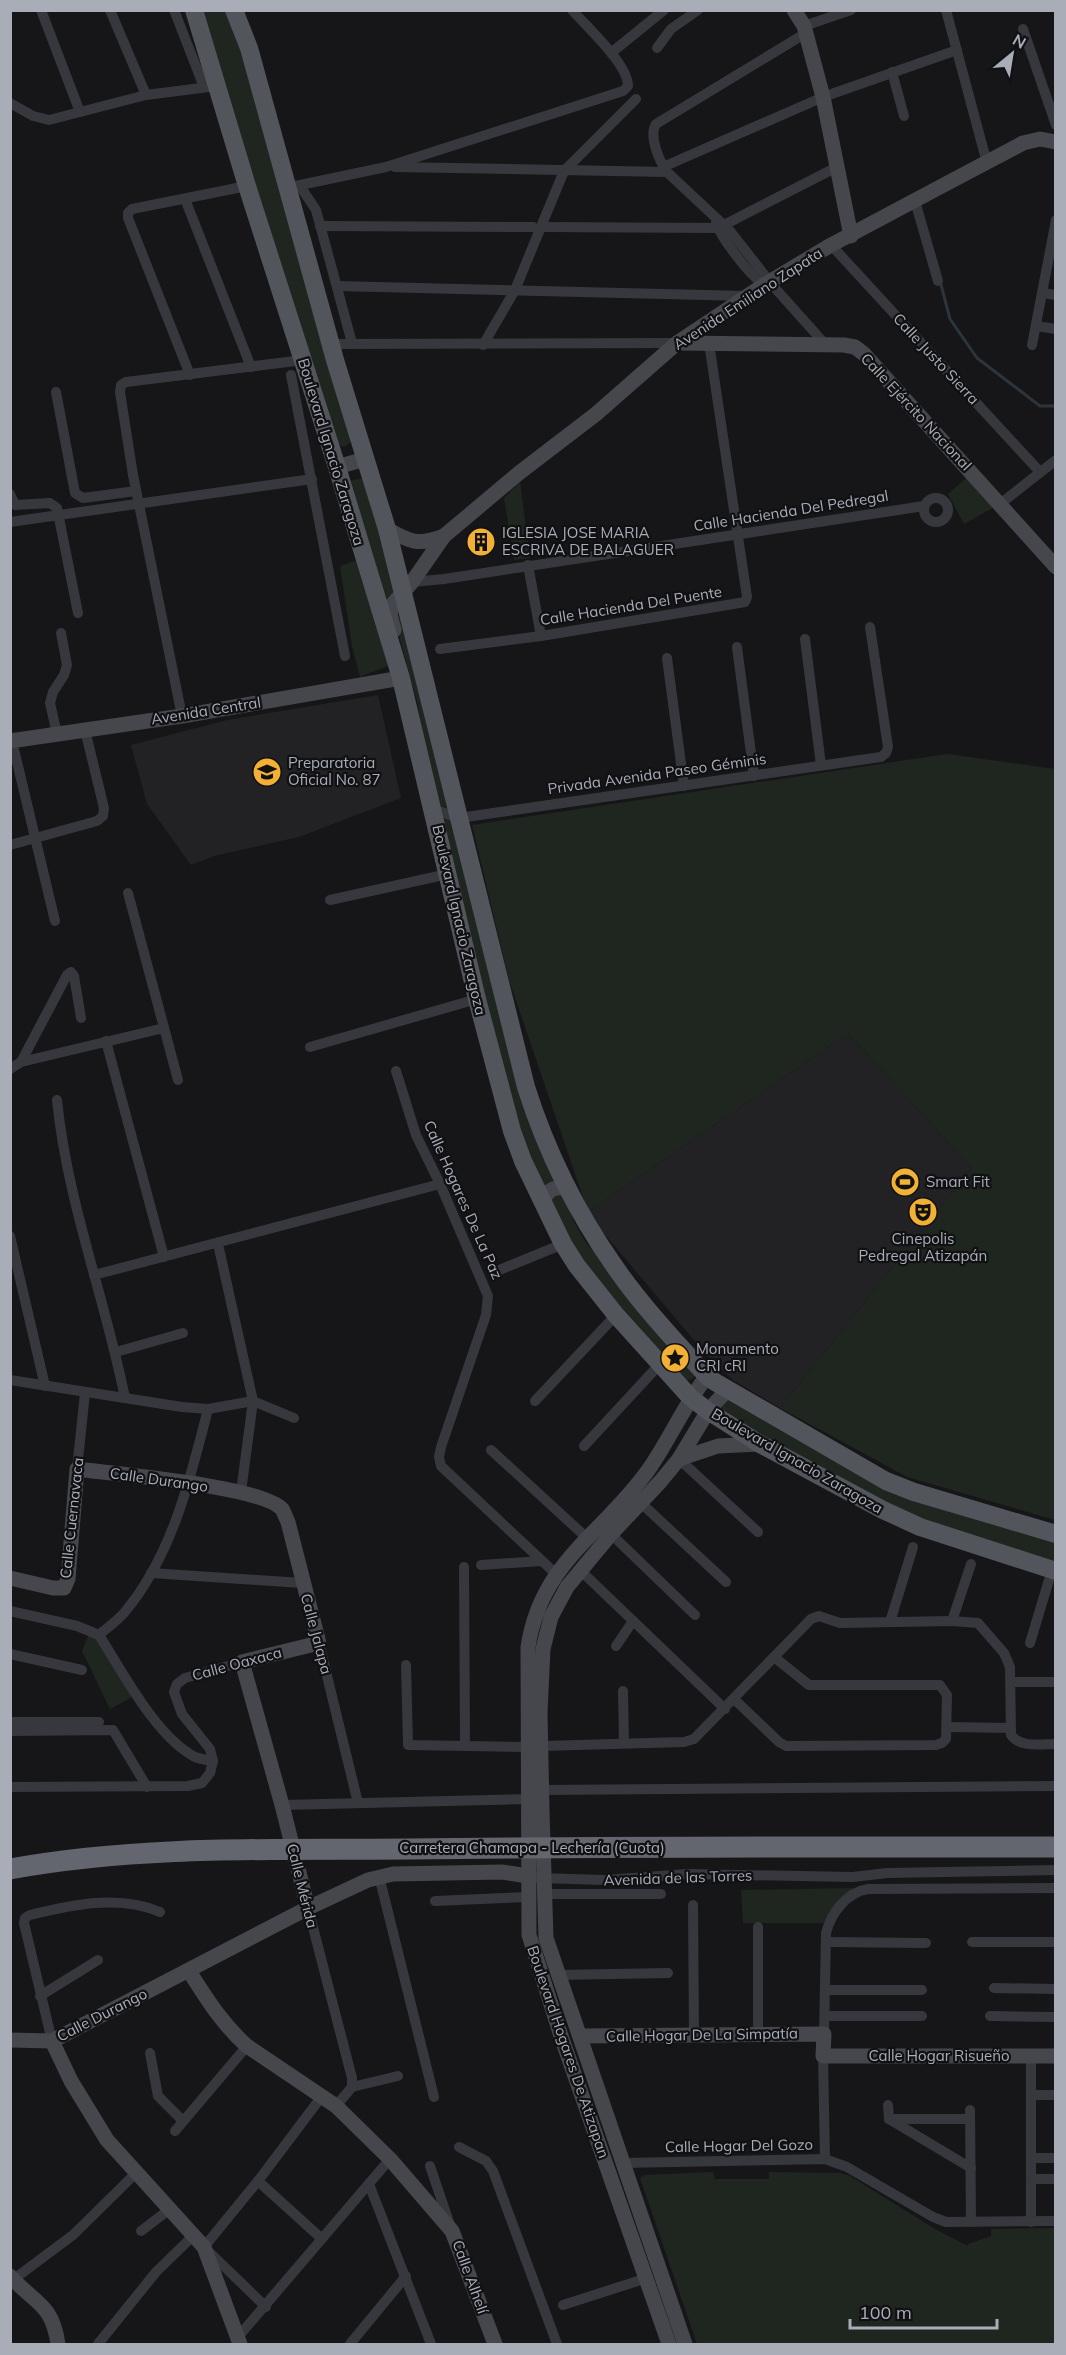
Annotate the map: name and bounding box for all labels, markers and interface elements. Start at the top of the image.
north arrow [982,24,1042,84]
text: N [1009,29,1030,53]
street label: Avenida Emiliano Zapata [670,243,826,354]
street label: Calle Justo Sierra [889,309,983,408]
street label: Calle Ejército Nacional [857,349,976,474]
street label: Boulevard Ignacio Zaragoza [294,356,369,548]
street label: Calle Hacienda Del Pedregal [692,486,890,535]
place label: IGLESIA JOSE MARIA ESCRIVA DE BALAGUER [502,523,674,559]
building icon: IGLESIA JOSE MARIA ESCRIVA DE BALAGUER [465,526,497,558]
street label: Calle Hacienda Del Puente [539,582,723,629]
street label: Avenida Central [150,692,262,729]
street label: Privada Avenida Paseo Géminis [546,749,767,798]
place label: Preparatoria Oficial No. 87 [288,753,380,789]
school or university icon: Preparatoria Oficial No. 87 [251,756,283,788]
street label: Boulevard Ignacio Zaragoza [428,823,491,1017]
street label: Calle Hogares De La Paz [420,1117,507,1282]
sports icon: Smart Fit [889,1166,921,1198]
place label: Smart Fit [926,1172,990,1191]
theatre icon: Cinepolis Pedregal Atizapán [907,1196,939,1228]
place label: Cinepolis Pedregal Atizapán [859,1229,987,1265]
place label: Monumento CRI cRI [696,1339,779,1375]
place icon: Monumento CRI cRI [659,1342,691,1374]
street label: Boulevard Ignacio Zaragoza [708,1404,886,1517]
street label: Calle Cuernavaca [56,1457,87,1579]
street label: Calle Durango [109,1463,209,1496]
street label: Calle Jalapa [297,1591,336,1676]
street label: Calle Oaxaca [190,1642,284,1685]
street label: Carretera Chamapa - Lechería (Cuota) [399,1838,665,1857]
street label: Calle Mérida [283,1842,322,1930]
street label: Avenida de las Torres [603,1865,753,1890]
street label: Boulevard Hogares De Atizapan [523,1943,614,2161]
street label: Calle Durango [53,1984,150,2045]
street label: Calle Hogar De La Simpatía [606,2023,798,2046]
street label: Calle Hogar Risueño [868,2046,1010,2065]
street label: Calle Hogar Del Gozo [665,2135,813,2156]
street label: Calle Alhelí [448,2237,493,2318]
scale bar [850,2292,997,2330]
text: 100 m [859,2301,912,2324]

